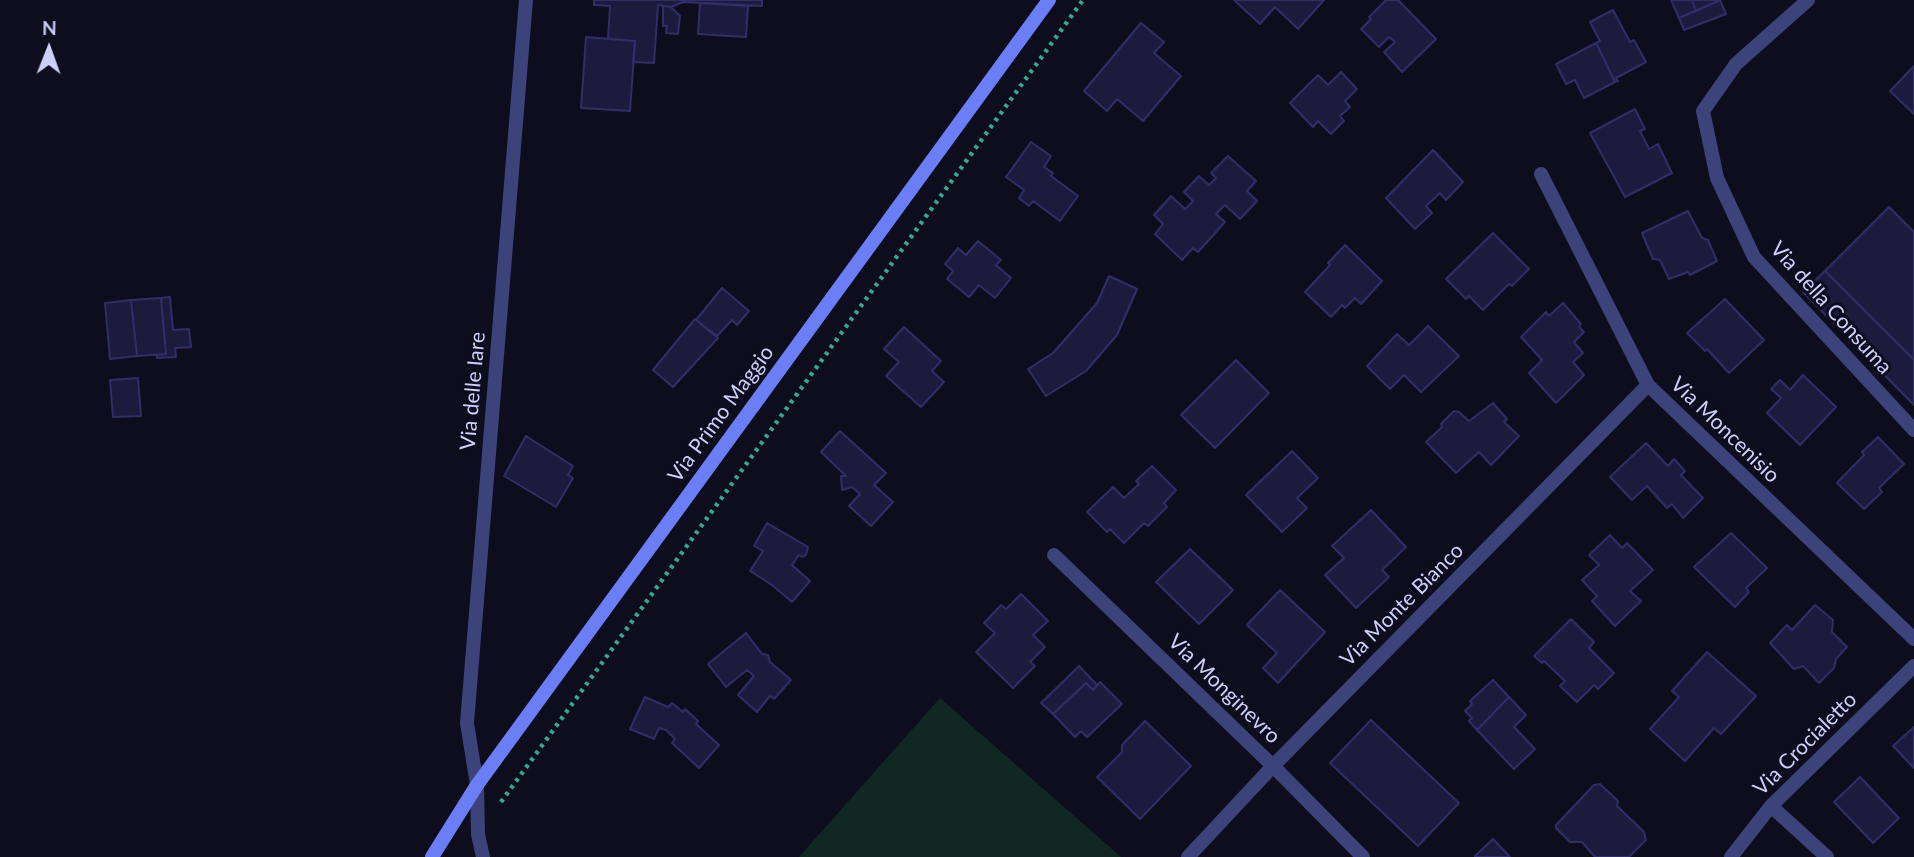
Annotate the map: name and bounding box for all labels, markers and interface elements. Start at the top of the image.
north arrow [14,14,84,84]
text: N [42,16,57,39]
street label: Via della Consuma [1765,237,1897,379]
street label: Via delle Iare [455,331,491,451]
street label: Via Primo Maggio [663,341,779,487]
street label: Via Moncenisio [1665,372,1785,488]
street label: Via Monte Bianco [1335,538,1469,672]
street label: Via Monginevro [1163,629,1285,749]
street label: Via Crocialetto [1748,687,1862,801]

